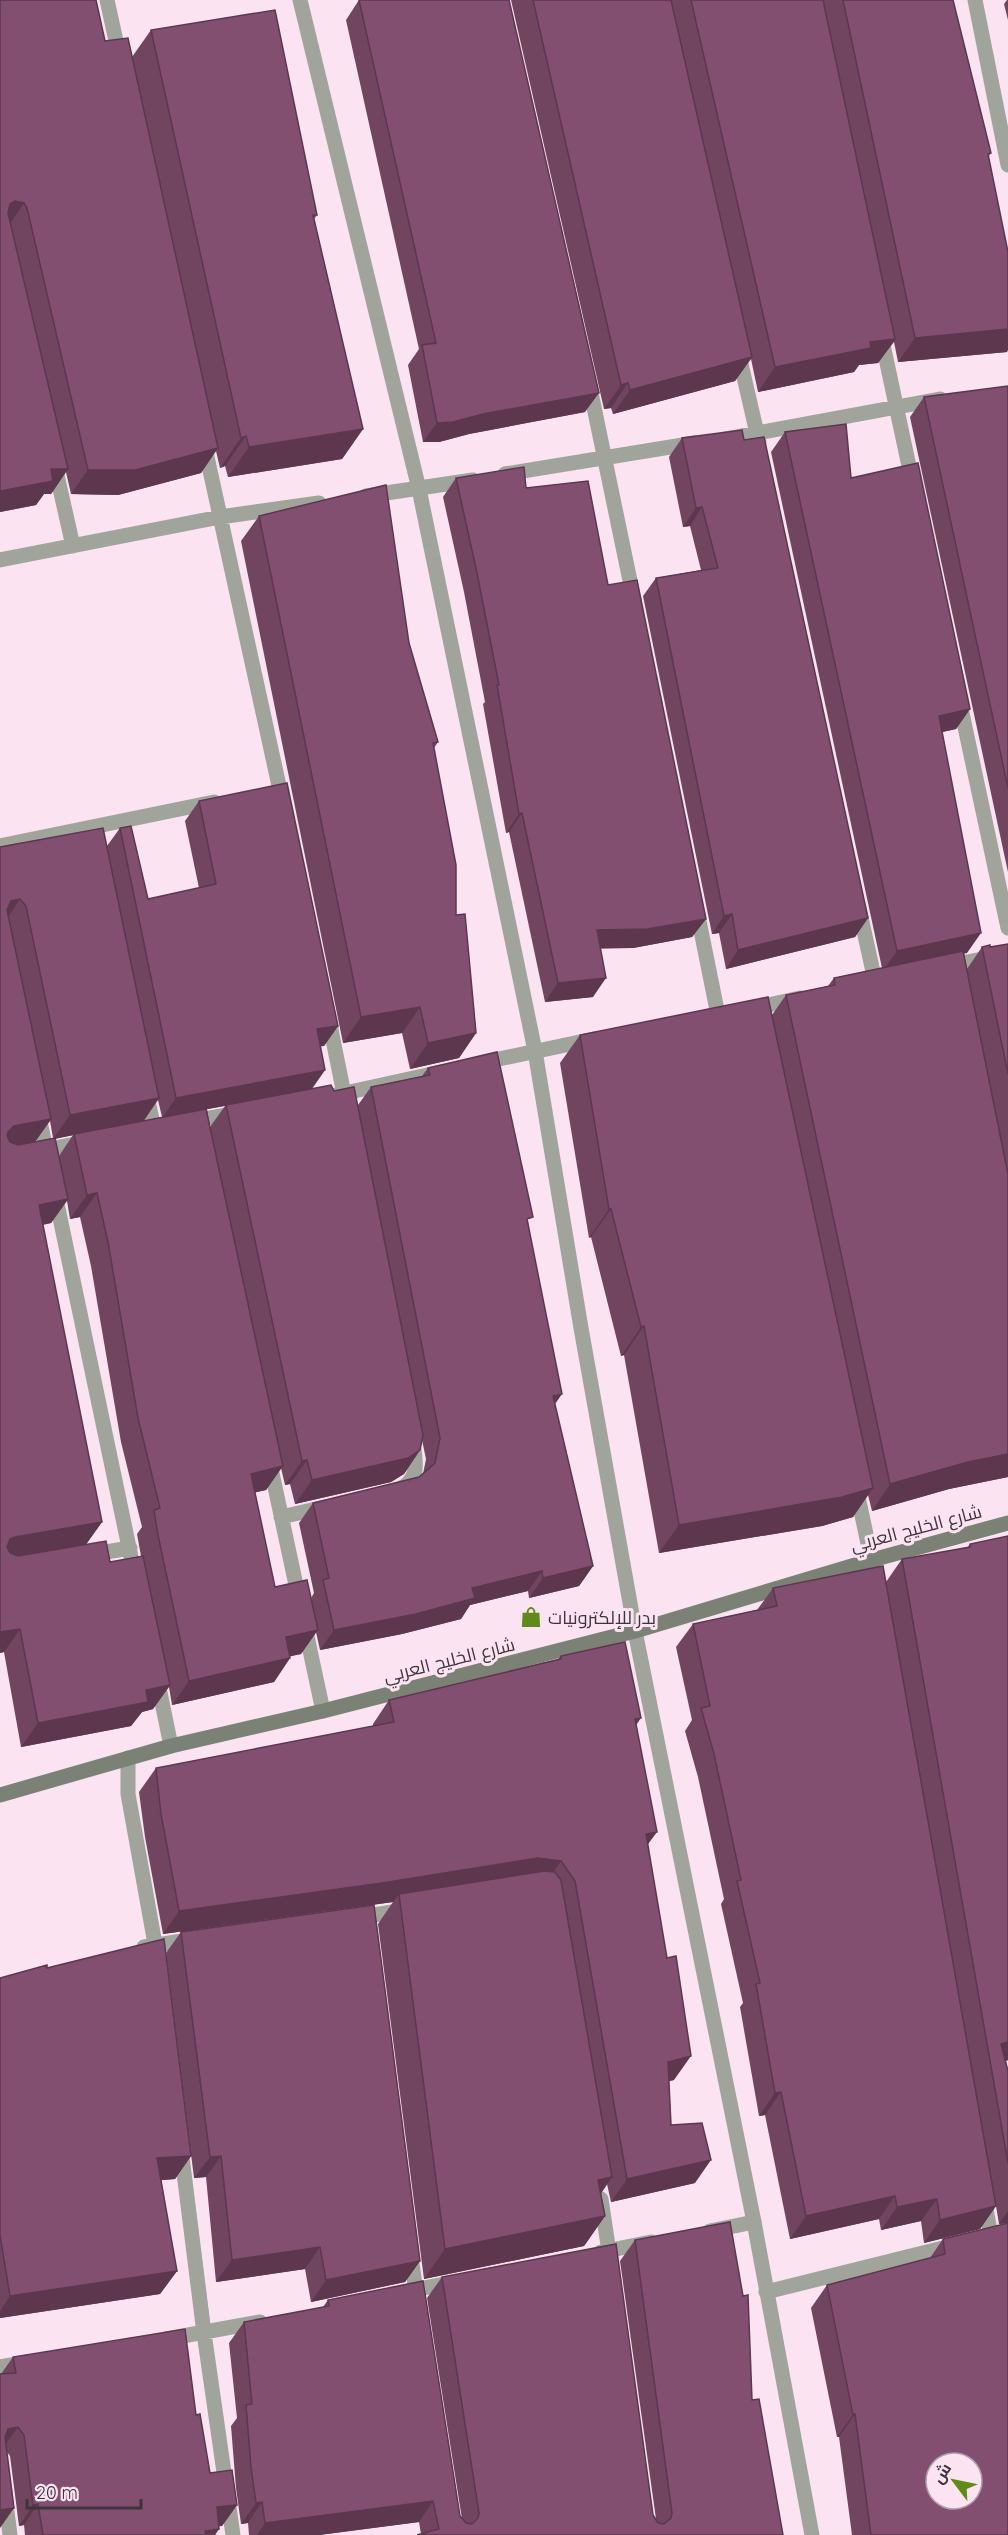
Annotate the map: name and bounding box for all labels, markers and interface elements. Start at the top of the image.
street label: شارع الخليج العربي [848,1499,985,1559]
shop icon: بدر للإلكترونيات [519,1605,543,1629]
place label: بدر للإلكترونيات [548,1606,656,1629]
street label: شارع الخليج العربي [381,1633,518,1690]
north arrow [924,2451,984,2511]
text: ش [927,2459,955,2487]
scale bar [27,2472,141,2510]
text: 20 m [36,2481,78,2504]

